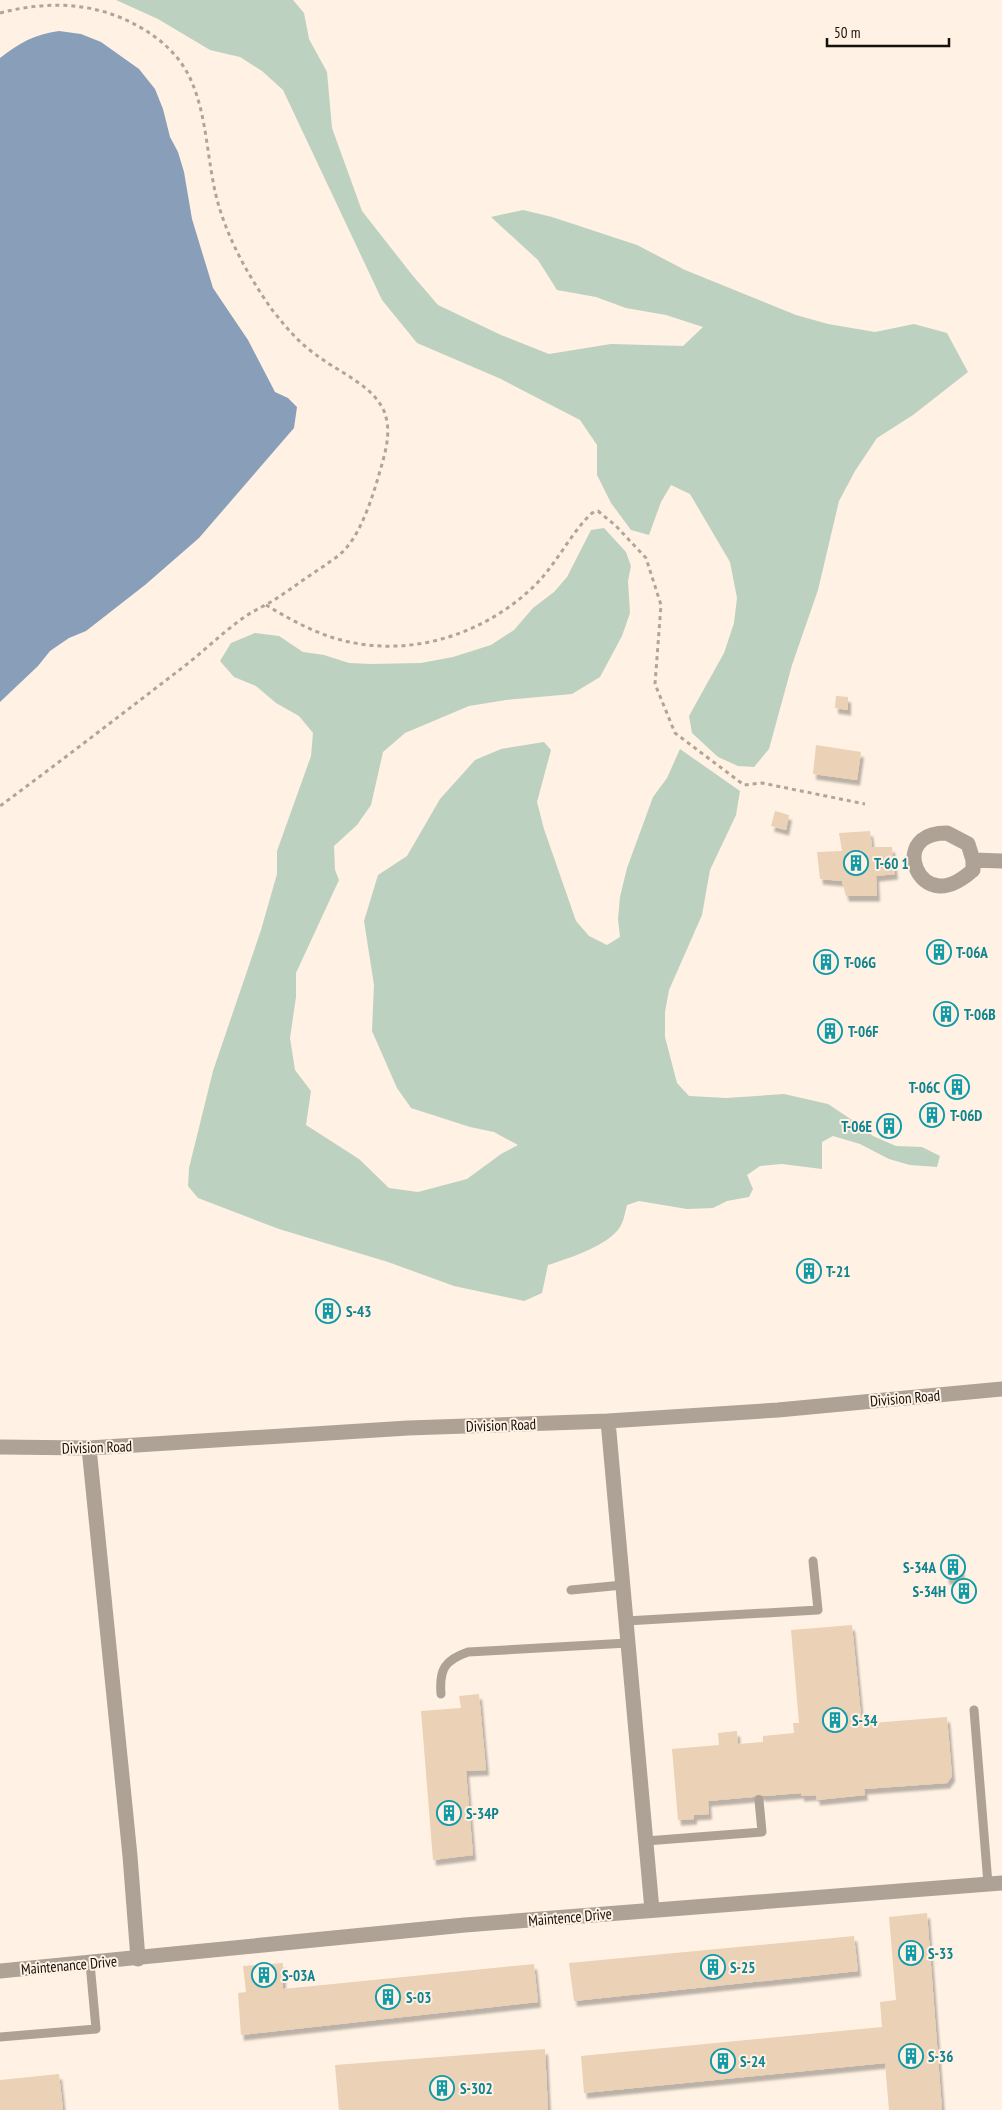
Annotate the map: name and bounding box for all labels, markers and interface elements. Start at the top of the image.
scale bar [827,15,950,47]
text: 50 m [834,23,860,42]
building icon: T-60 1 [843,850,869,876]
place label: T-60 1 [874,854,909,873]
building icon: T-06A [926,939,952,965]
place label: T-06A [956,943,988,962]
building icon: T-06G [813,949,839,975]
place label: T-06G [844,953,876,972]
building icon: T-06B [933,1001,959,1027]
place label: T-06B [964,1005,996,1024]
building icon: T-06F [817,1018,843,1044]
place label: T-06F [848,1022,879,1041]
building icon: T-06C [944,1074,970,1100]
place label: T-06C [909,1078,940,1097]
building icon: T-06D [919,1102,945,1128]
place label: T-06D [950,1106,982,1125]
building icon: T-06E [876,1113,902,1139]
place label: T-06E [841,1117,872,1136]
building icon: T-21 [796,1258,822,1284]
place label: T-21 [826,1262,850,1281]
building icon: S-43 [315,1298,341,1324]
place label: S-43 [346,1302,371,1321]
street label: Division Road [869,1385,941,1411]
street label: Division Road [466,1414,536,1436]
street label: Division Road [62,1436,132,1458]
building icon: S-34A [940,1554,966,1580]
place label: S-34A [903,1558,936,1577]
building icon: S-34H [951,1578,977,1604]
place label: S-34H [913,1582,946,1601]
building icon: S-34 [822,1707,848,1733]
place label: S-34 [852,1711,877,1730]
building icon: S-34P [436,1800,462,1826]
place label: S-34P [466,1804,499,1823]
street label: Maintence Drive [527,1904,613,1930]
building icon: S-33 [898,1940,924,1966]
place label: S-33 [928,1944,953,1963]
street label: Maintenance Drive [20,1951,118,1979]
building icon: S-25 [700,1954,726,1980]
place label: S-25 [730,1958,755,1977]
building icon: S-03A [251,1962,277,1988]
place label: S-03A [282,1966,315,1985]
building icon: S-03 [375,1984,401,2010]
place label: S-03 [406,1988,431,2007]
building icon: S-36 [898,2043,924,2069]
place label: S-36 [928,2047,953,2066]
building icon: S-24 [710,2048,736,2074]
place label: S-24 [740,2052,765,2071]
building icon: S-302 [429,2075,455,2101]
place label: S-302 [460,2079,493,2098]

